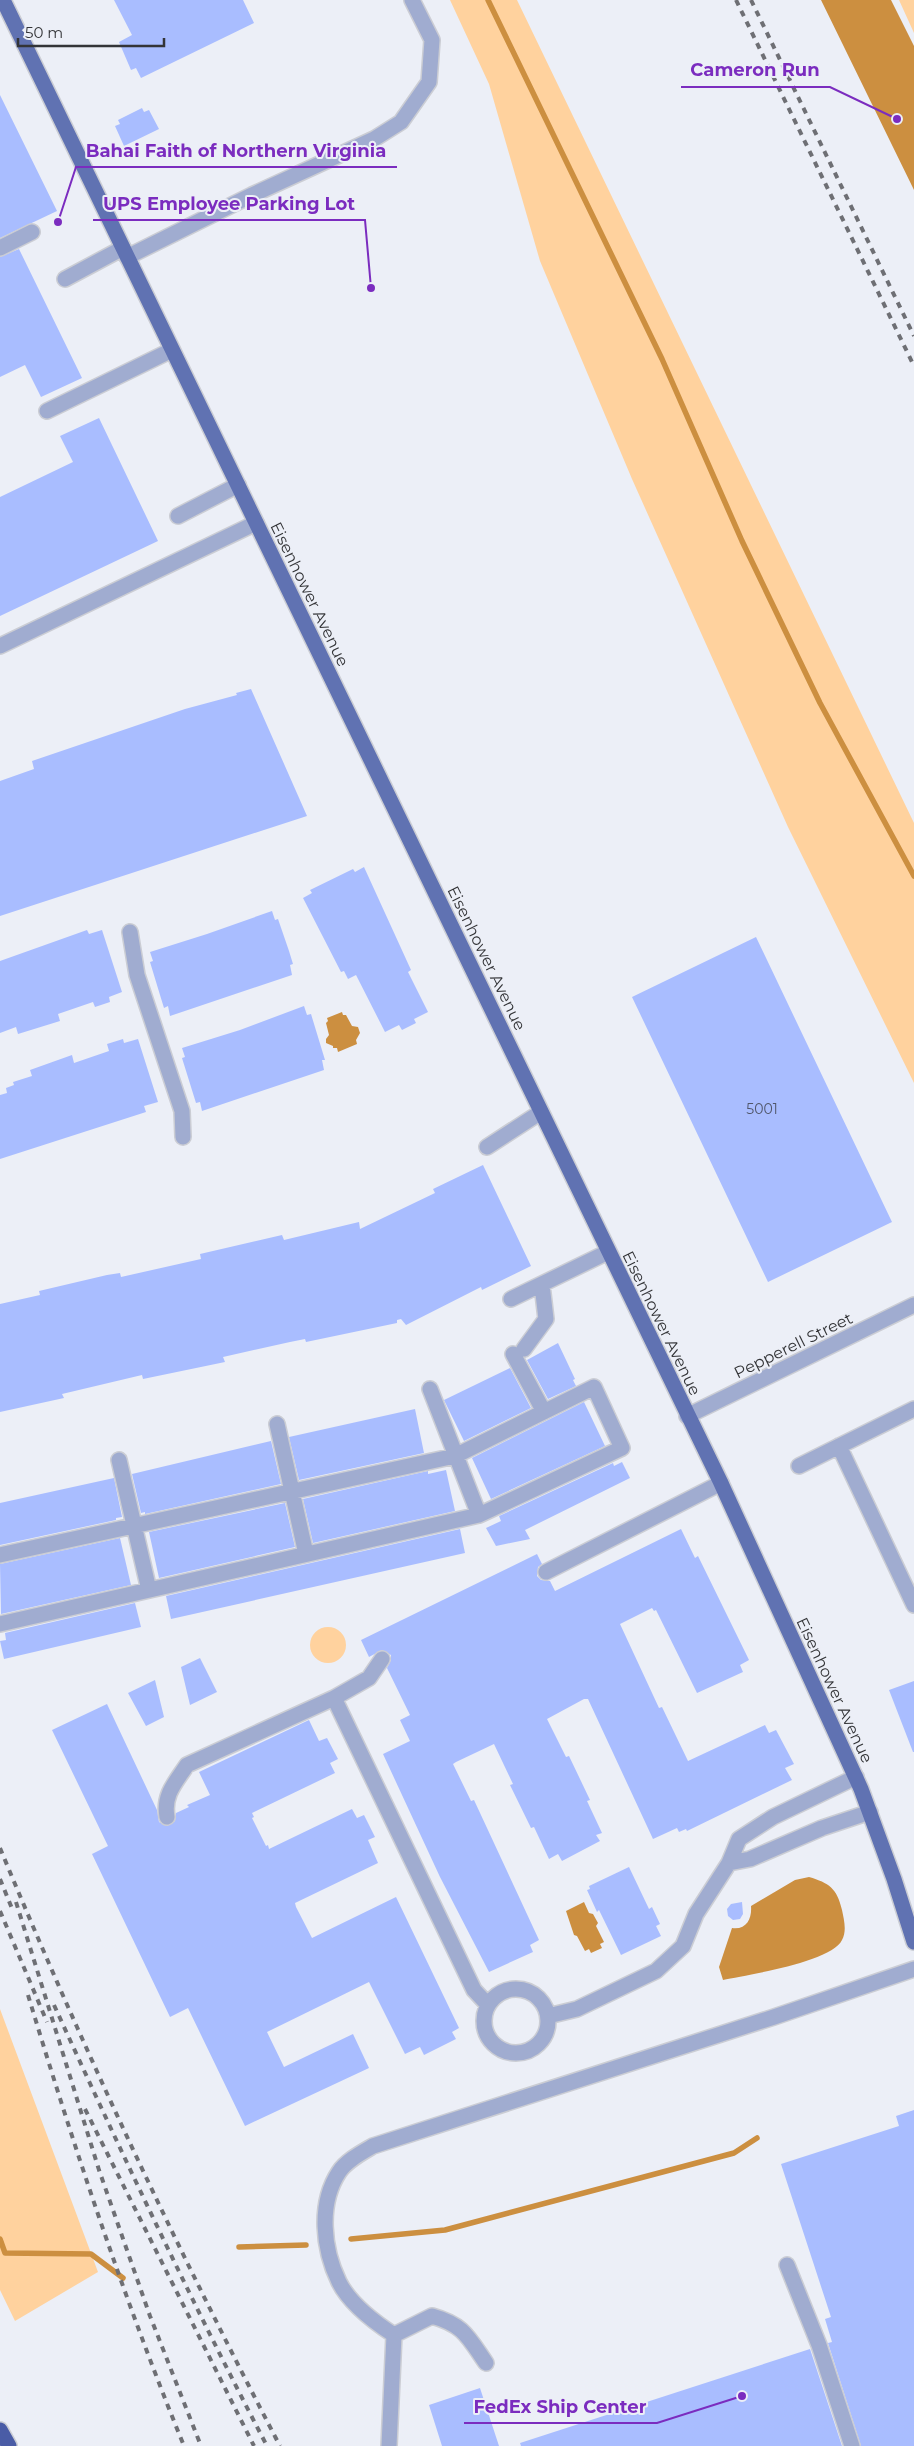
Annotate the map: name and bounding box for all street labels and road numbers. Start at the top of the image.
street label: Eisenhower Avenue [266,519,353,670]
street label: Eisenhower Avenue [443,883,530,1034]
street label: Eisenhower Avenue [618,1248,705,1399]
street label: Pepperell Street [731,1308,856,1382]
street label: Eisenhower Avenue [792,1614,877,1766]

